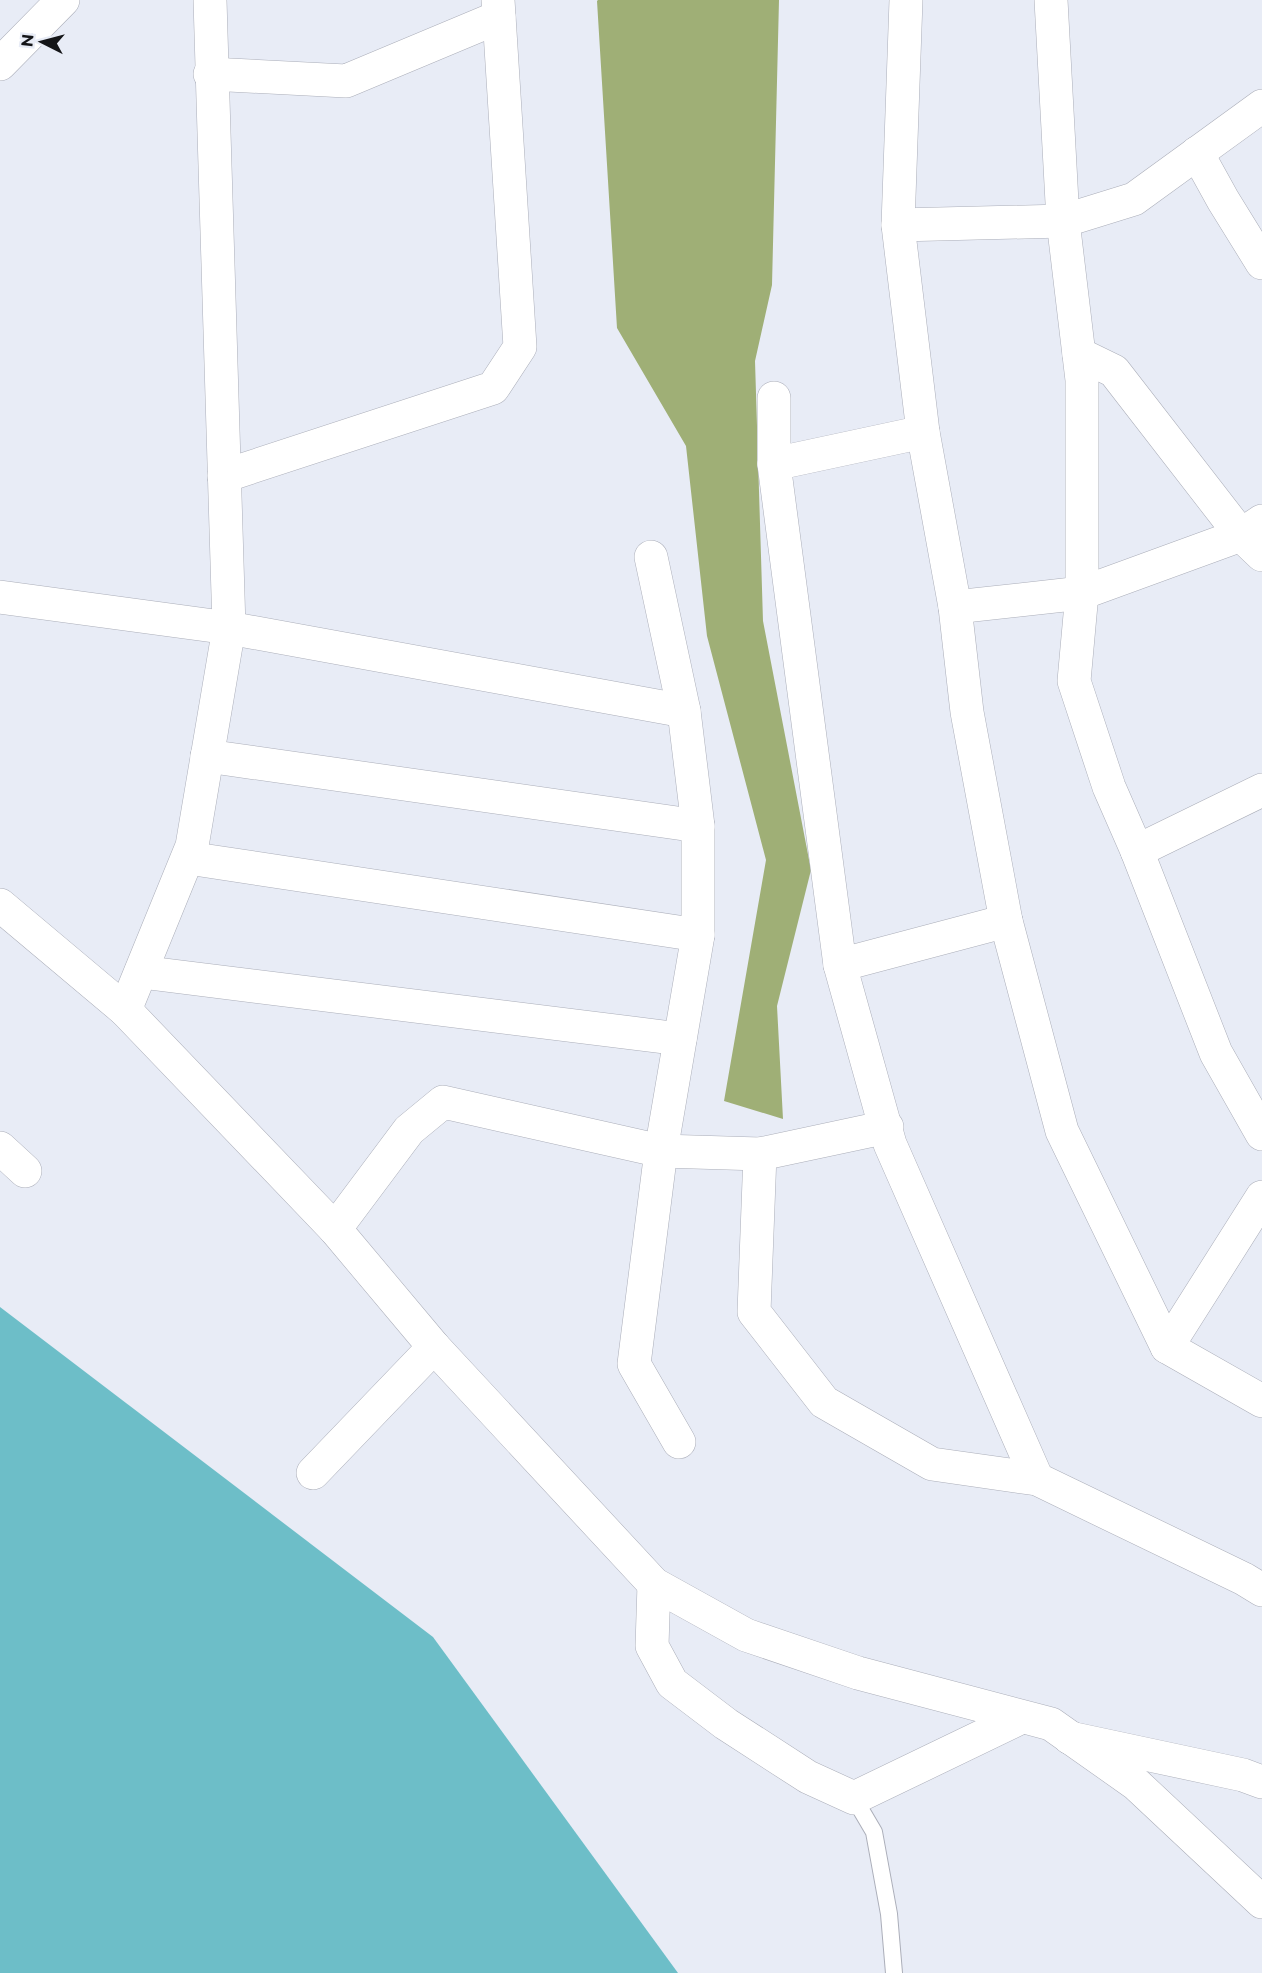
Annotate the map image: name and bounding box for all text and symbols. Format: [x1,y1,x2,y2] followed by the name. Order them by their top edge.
[12,12,72,72] north arrow
[17,33,38,48] text: N

